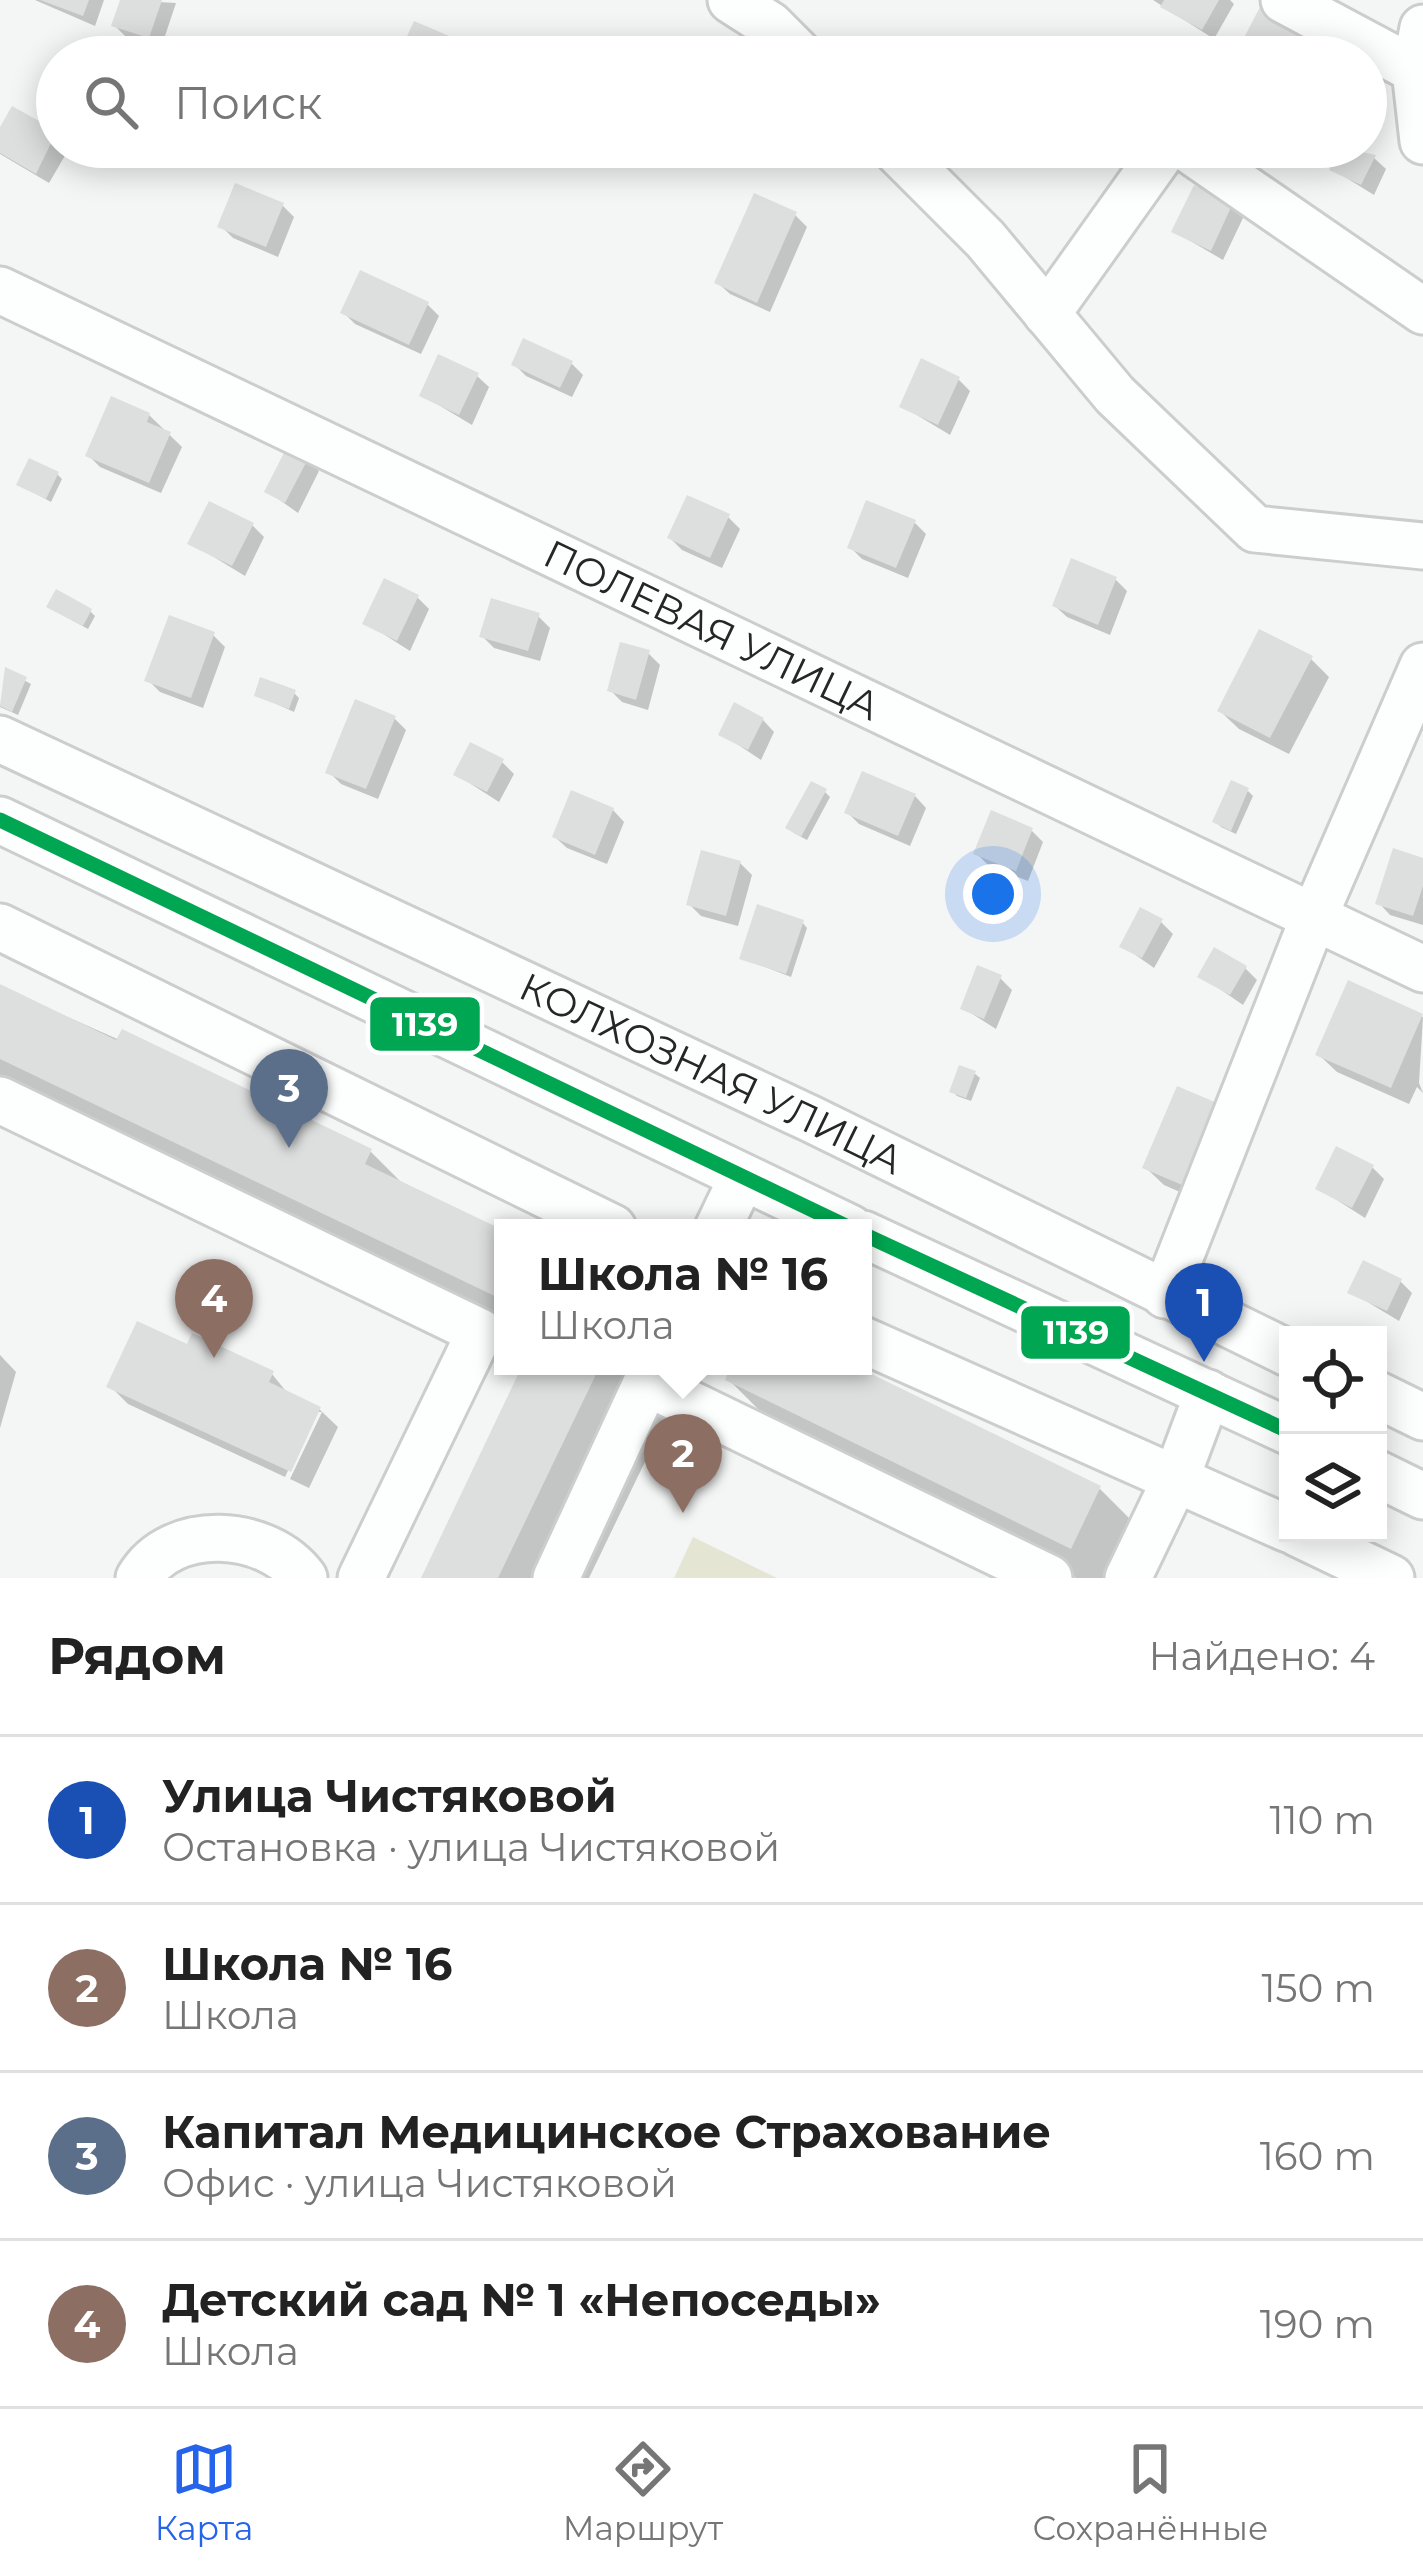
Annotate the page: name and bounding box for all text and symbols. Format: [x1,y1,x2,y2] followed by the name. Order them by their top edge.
[36,36,1387,168] search box
[78,69,144,135] icon: search
[174,75,322,130] text: Поиск
[536,529,888,730] street label: ПОЛЕВАЯ УЛИЦА
[963,864,1023,924] your location
[512,962,911,1184] street label: КОЛХОЗНАЯ УЛИЦА
[368,995,482,1053] line badge: 1139
[392,1004,458,1044] text: 1139
[250,1049,328,1148] pin: 3
[494,1219,872,1375] popup
[538,1246,828,1301] text: Школа № 16
[175,1259,253,1358] pin: 4
[1165,1263,1243,1362] pin: 1
[538,1301,675,1349] text: Школа
[1019,1304,1132,1361] line badge: 1139
[1043,1312,1109,1352] text: 1139
[1279,1326,1387,1542] map controls
[1279,1326,1387,1434] button: locate
[644,1414,722,1513] pin: 2
[1279,1434,1387,1542] button: layers
[48,1625,226,1687] text: Рядом
[1149,1632,1375,1680] text: Найдено: 4
[162,1768,617,1823] text: Улица Чистяковой
[79,1796,95,1844] text: 1
[1269,1796,1375,1844] text: 110 m
[162,1823,780,1871] text: Остановка · улица Чистяковой
[162,1936,452,1991] text: Школа № 16
[75,1964,99,2012] text: 2
[1261,1964,1375,2012] text: 150 m
[162,1991,299,2039] text: Школа
[162,2104,1051,2159] text: Капитал Медицинское Страхование
[75,2132,99,2180] text: 3
[1260,2132,1375,2180] text: 160 m
[162,2159,677,2207] text: Офис · улица Чистяковой
[162,2272,881,2327] text: Детский сад № 1 «Непоседы»
[74,2300,100,2348] text: 4
[1260,2300,1375,2348] text: 190 m
[162,2327,299,2375] text: Школа
[155,2436,253,2548] tab: Карта
[563,2436,723,2548] tab: Маршрут
[1032,2436,1268,2548] tab: Сохранённые

